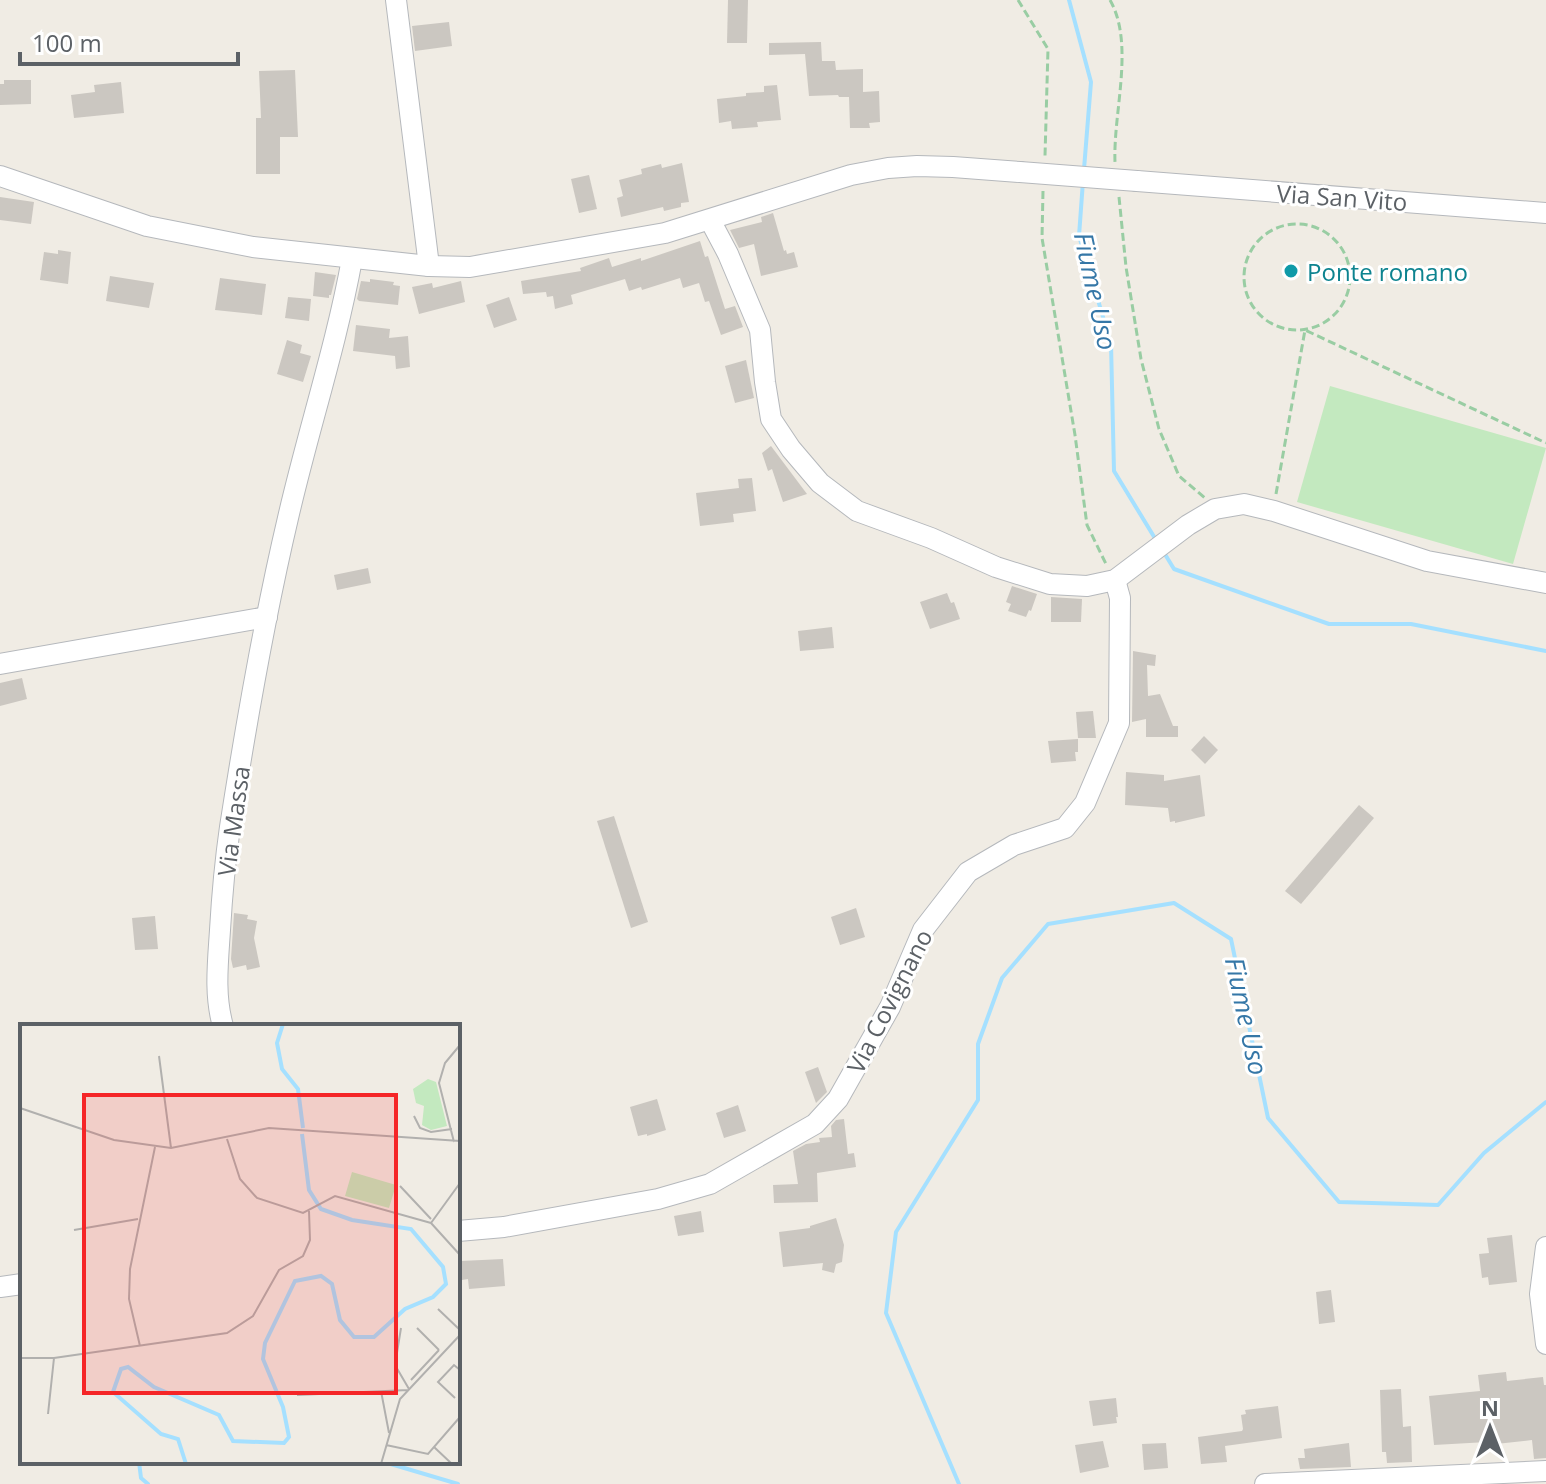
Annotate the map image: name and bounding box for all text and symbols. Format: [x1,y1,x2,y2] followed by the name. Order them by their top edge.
[20,16,238,66] scale bar
[32,26,102,59] text: 100 m
[1276,176,1408,218] street label: Via San Vito
[1066,229,1126,353] water label: Fiume Uso
[1307,255,1468,288] place label: Ponte romano
[1282,262,1300,280] marker: Ponte romano
[209,764,257,878] street label: Via Massa
[838,923,940,1079] street label: Via Covignano
[1217,954,1277,1078] water label: Fiume Uso
[20,1024,460,1464] inset map
[1450,1388,1530,1468] north arrow
[1481,1392,1499,1422] text: N

